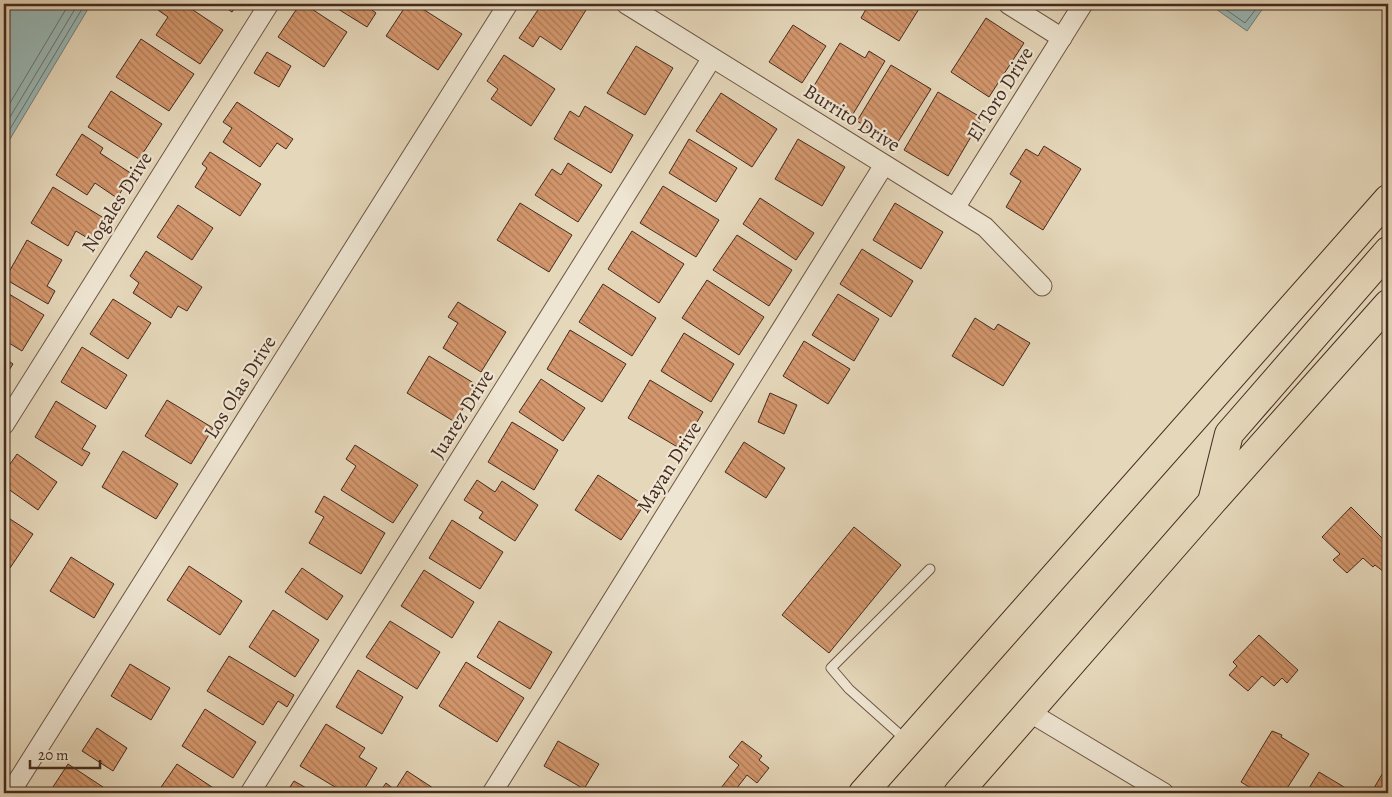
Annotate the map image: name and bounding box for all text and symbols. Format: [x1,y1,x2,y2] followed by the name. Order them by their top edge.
[960,42,1040,146] street label: El Toro Drive
[799,78,905,158] street label: Burrito Drive
[75,147,159,257] street label: Nogales Drive
[198,330,282,444] street label: Los Olas Drive
[424,364,500,464] street label: Juarez Drive
[630,416,708,518] street label: Mayan Drive
[30,737,100,769] scale bar
[38,745,69,765] text: 20 m

